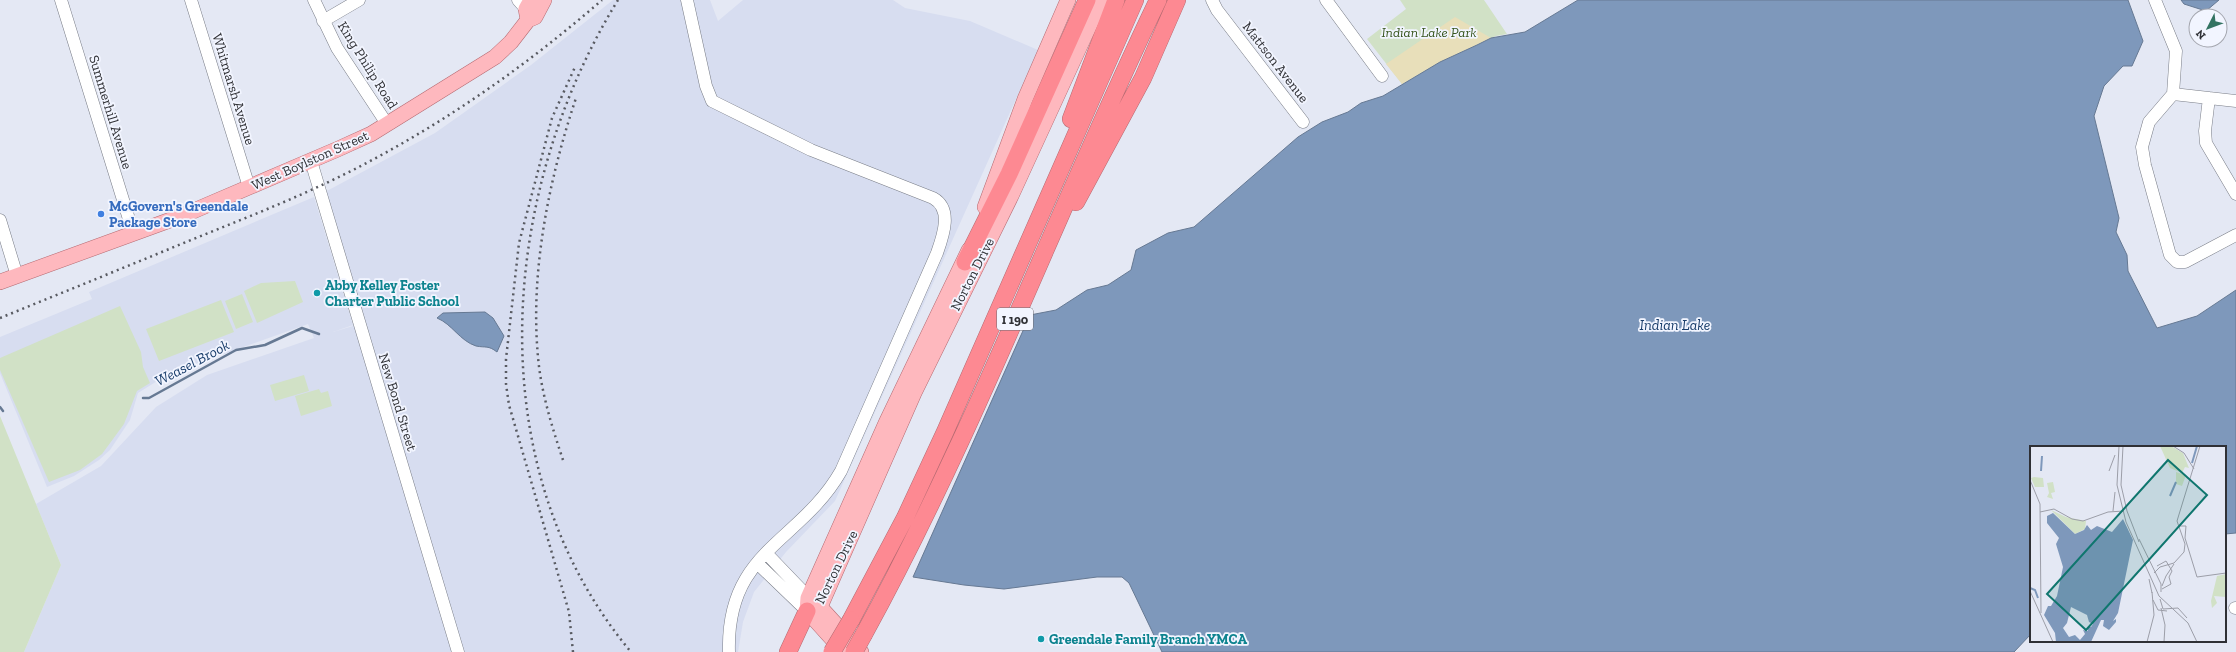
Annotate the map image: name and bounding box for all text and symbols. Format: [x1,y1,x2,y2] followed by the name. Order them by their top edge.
[2188,8,2228,48] north arrow
[334,18,401,113] street label: King Philip Road
[1239,19,1313,106] street label: Mattson Avenue
[1382,24,1476,41] park label: Indian Lake Park
[2193,26,2209,42] text: N
[208,31,259,147] street label: Whitmarsh Avenue
[85,53,136,172] street label: Summerhill Avenue
[249,127,372,194] street label: West Boylston Street
[109,198,248,231] place label: McGovern's Greendale Package Store
[96,209,106,219] marker: McGovern's Greendale Package Store
[947,235,998,314] street label: Norton Drive
[325,277,459,310] place label: Abby Kelley Foster Charter Public School
[312,288,322,298] marker: Abby Kelley Foster Charter Public School
[997,308,1033,330] road number: I 190
[1640,316,1710,334] water label: Indian Lake
[152,336,233,390] water label: Weasel Brook
[375,351,421,454] street label: New Bond Street
[2030,446,2226,642] inset map
[811,527,862,607] street label: Norton Drive
[1049,631,1247,648] place label: Greendale Family Branch YMCA
[1036,634,1046,644] marker: Greendale Family Branch YMCA

